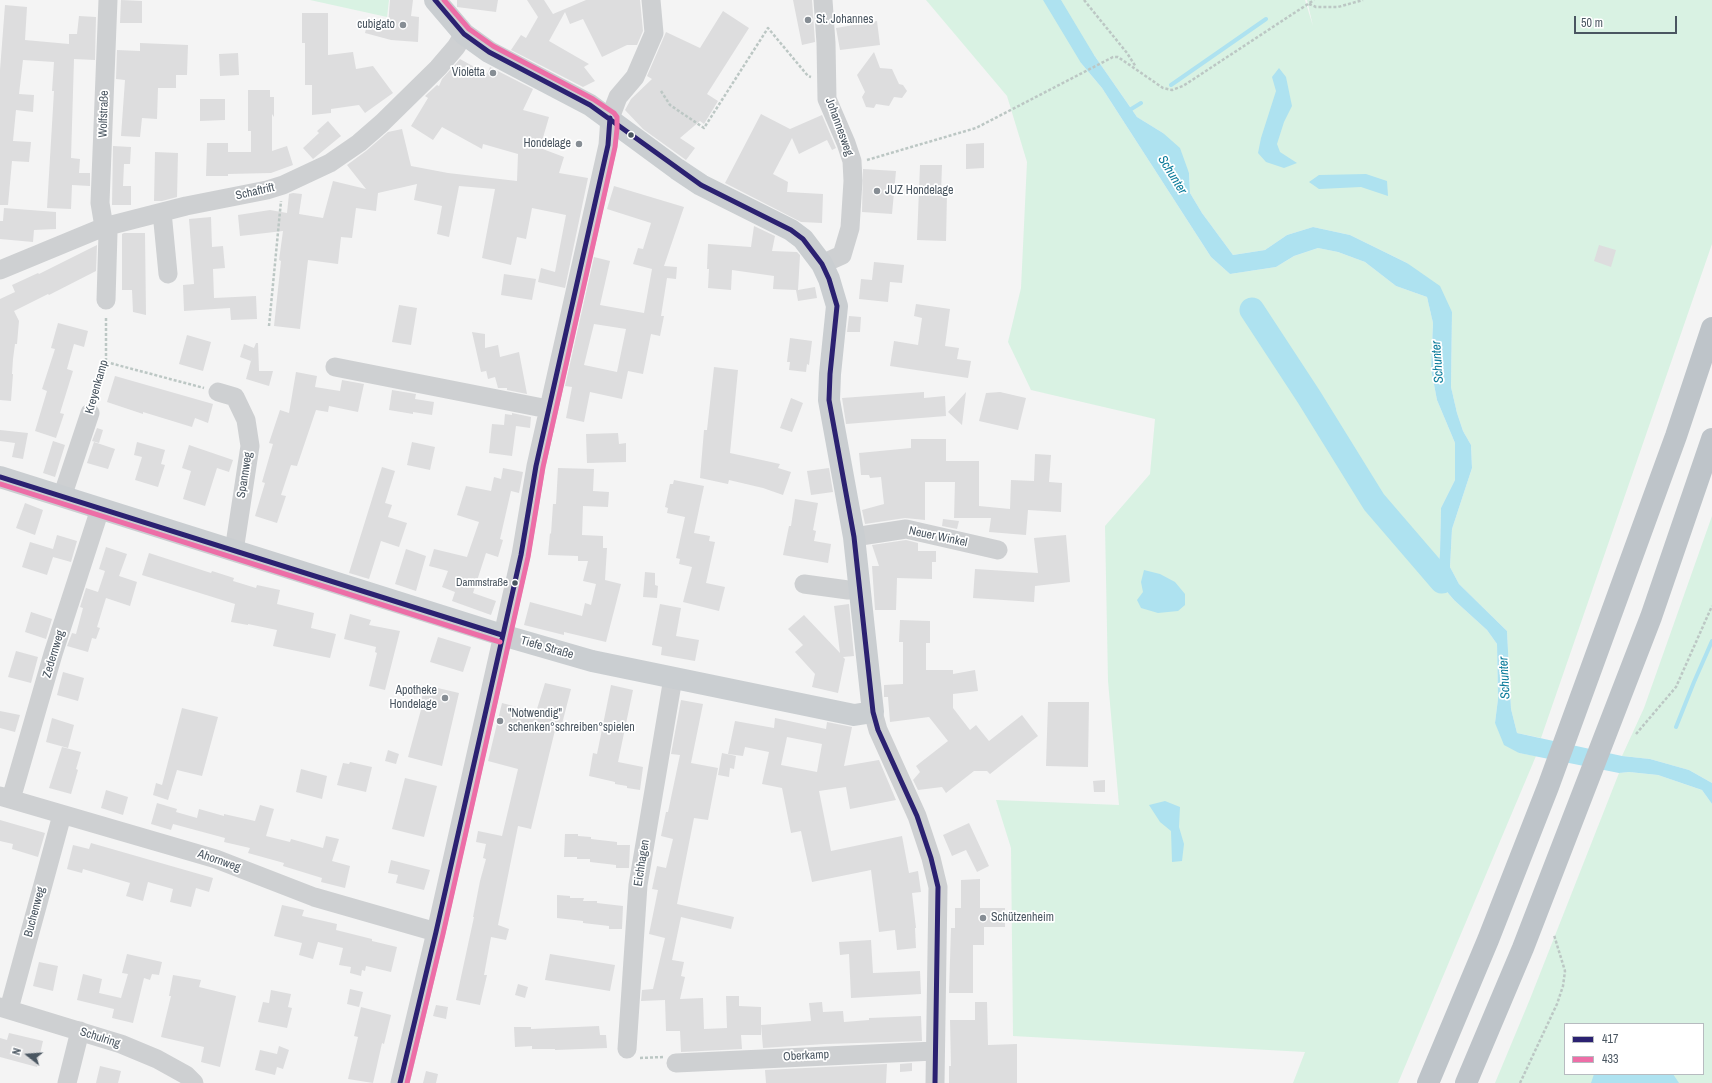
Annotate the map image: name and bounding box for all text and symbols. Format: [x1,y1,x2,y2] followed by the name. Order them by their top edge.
[1576,8,1679,34] scale bar
[816,13,873,27] place label: St. Johannes
[803,15,813,25] marker: St. Johannes
[1581,15,1603,31] text: 50 m
[357,18,395,32] place label: cubigato
[398,20,408,30] marker: cubigato
[452,66,485,80] place label: Violetta
[488,68,498,78] marker: Violetta
[96,90,112,138] street label: Wolfstraße
[822,96,856,158] street label: Johannesweg
[626,130,636,140] unlabelled marker
[523,137,571,151] place label: Hondelage
[574,139,584,149] marker: Hondelage
[1154,153,1190,197] water label: Schunter
[234,181,276,203] street label: Schaftrift
[885,184,953,198] place label: JUZ Hondelage
[872,186,882,196] marker: JUZ Hondelage
[1429,340,1447,384] water label: Schunter
[82,358,112,416] street label: Kreyenkamp
[234,451,256,499] street label: Spannweg
[907,524,969,550] street label: Neuer Winkel
[456,576,508,590] place label: Dammstraße
[510,578,520,588] marker: Dammstraße
[40,628,68,680] street label: Zedernweg
[519,634,575,662] street label: Tiefe Straße
[1496,656,1514,700] water label: Schunter
[389,684,437,712] place label: Apotheke Hondelage
[440,693,450,703] marker: Apotheke Hondelage
[508,707,635,735] place label: "Notwendig" schenken°schreiben°spielen
[495,716,505,726] marker: "Notwendig" schenken°schreiben°spielen
[631,839,653,887] street label: Eichhagen
[196,847,242,875] street label: Ahornweg
[21,885,49,939] street label: Buchenweg
[991,911,1054,925] place label: Schützenheim
[978,913,988,923] marker: Schützenheim
[1564,1023,1704,1075] legend
[78,1025,122,1051] street label: Schulring
[1602,1031,1618,1047] text: 417
[8,1035,48,1075] north arrow
[9,1046,24,1057] text: N
[783,1048,829,1064] street label: Oberkamp
[1602,1051,1618,1067] text: 433

